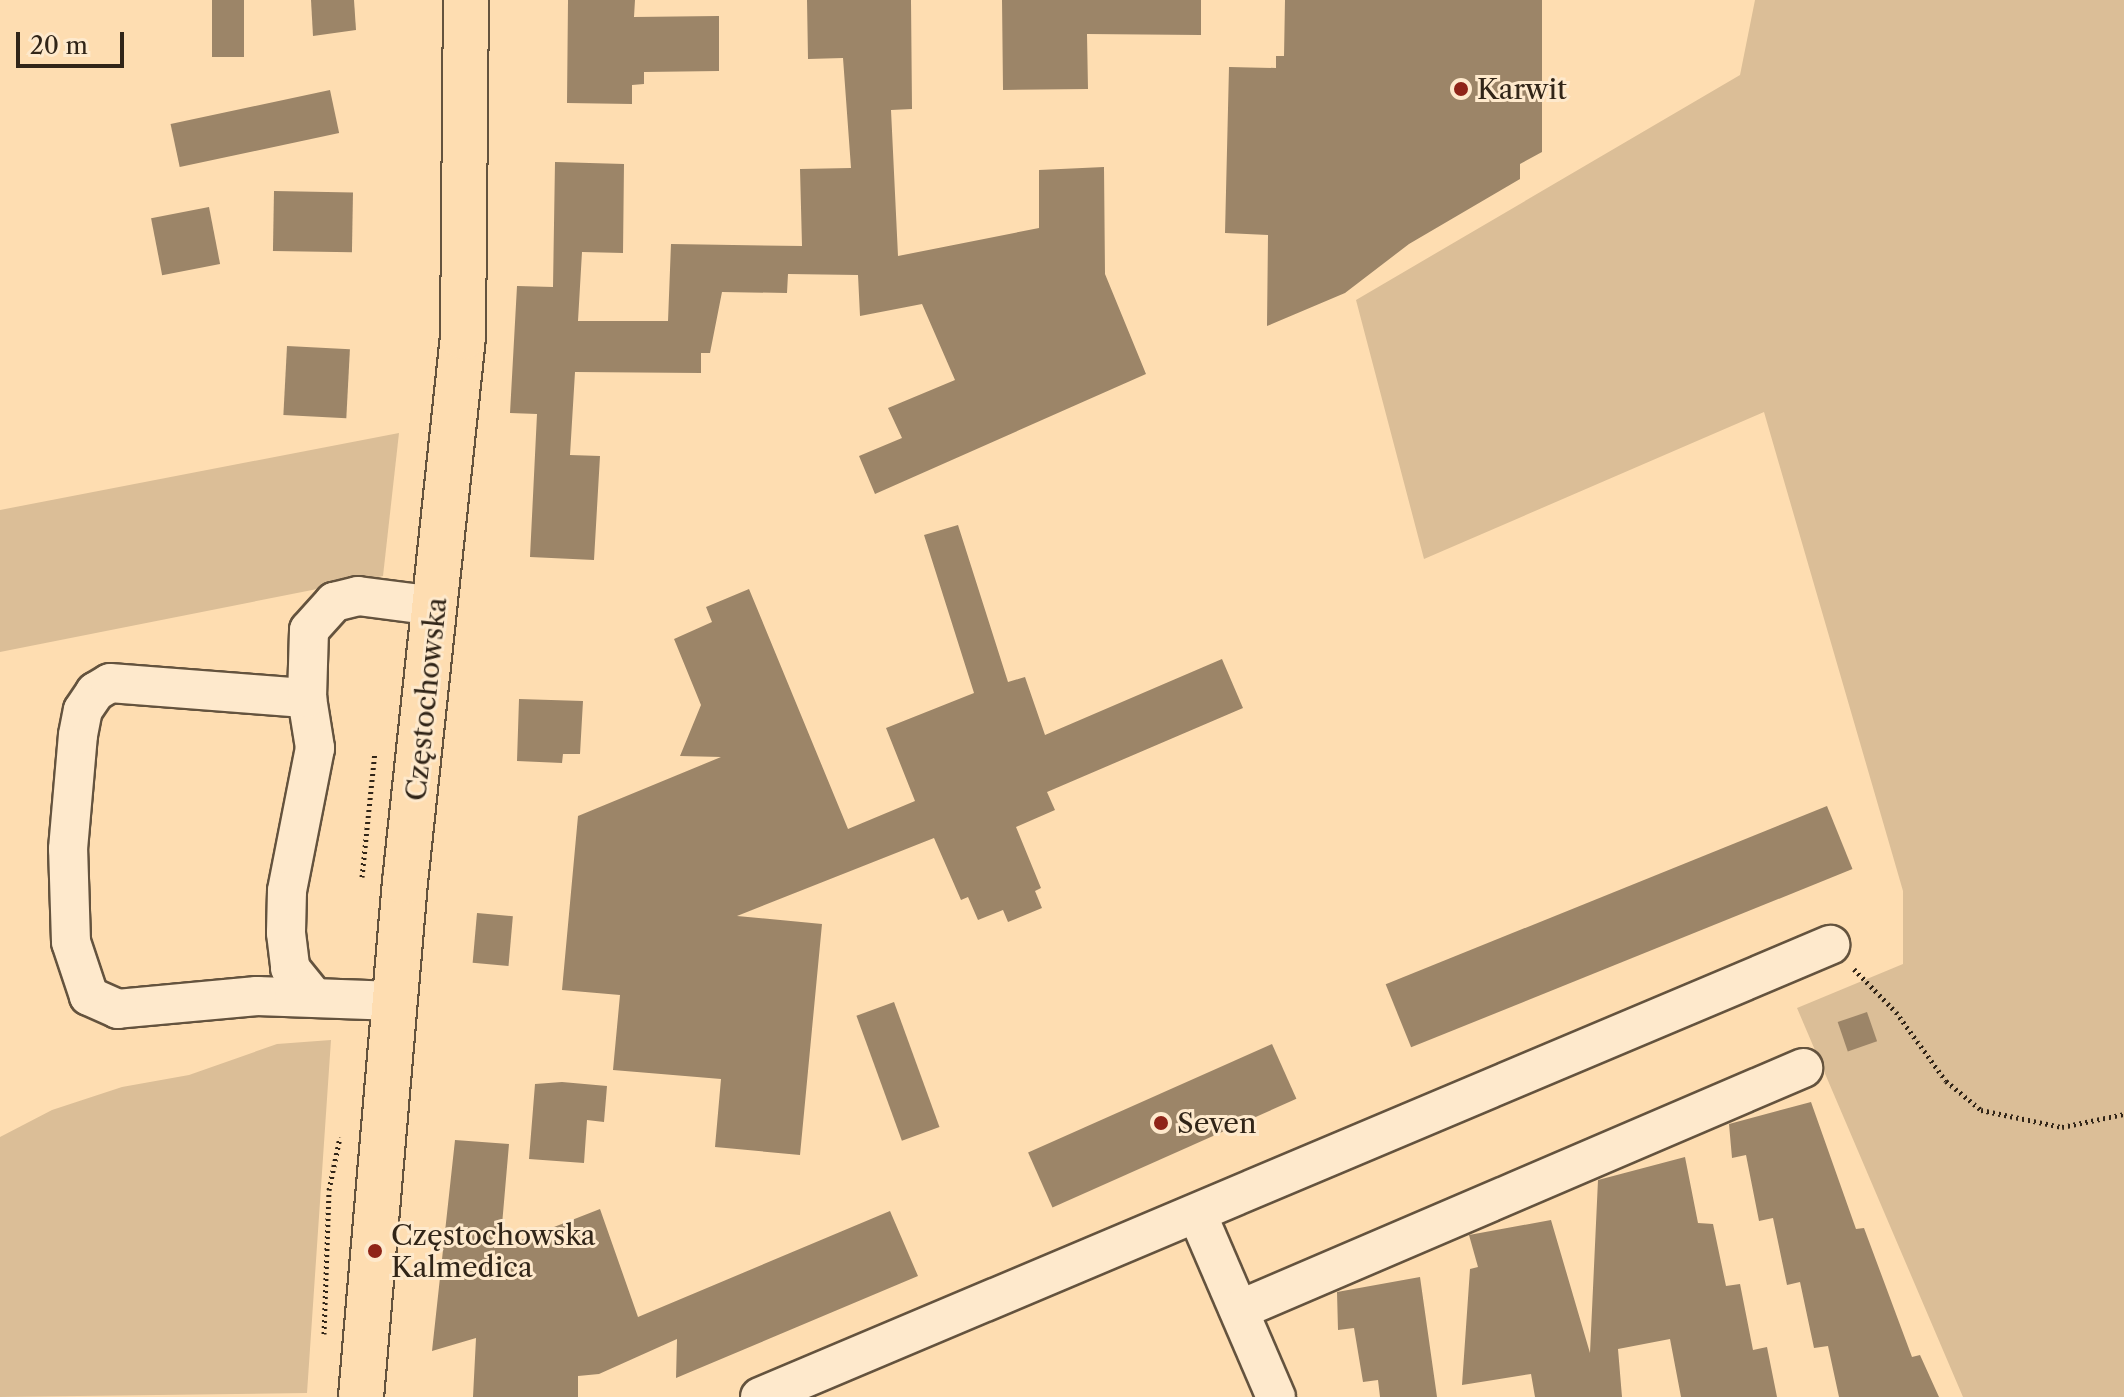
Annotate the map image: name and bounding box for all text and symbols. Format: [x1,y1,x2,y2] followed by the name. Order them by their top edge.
[20,16,128,66] scale bar
[30,31,88,60] text: 20 m
[1477,72,1567,106] place label: Karwit
[1452,80,1470,98] marker: Karwit
[399,596,453,802] street label: Częstochowska
[1177,1106,1257,1140] place label: Seven
[1152,1114,1170,1132] marker: Seven
[391,1218,596,1284] place label: Częstochowska Kalmedica
[366,1242,384,1260] marker: Częstochowska Kalmedica

